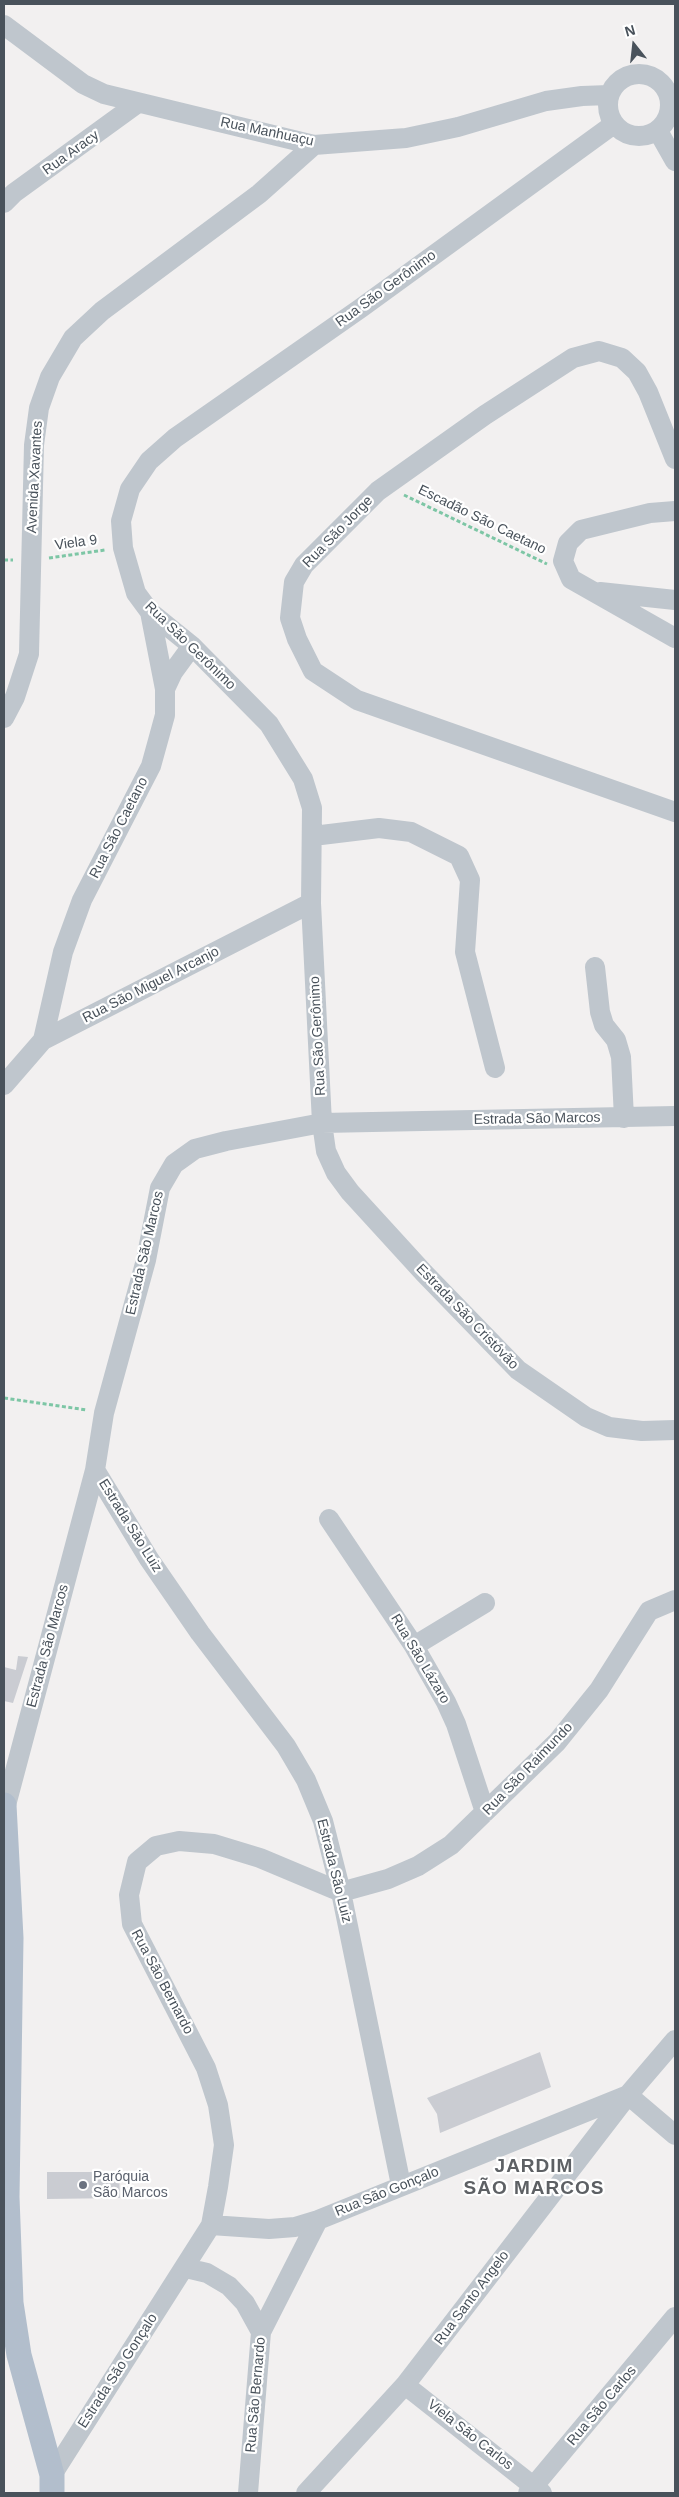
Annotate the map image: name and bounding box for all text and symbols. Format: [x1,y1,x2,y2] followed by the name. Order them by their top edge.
[609,20,659,70] north arrow
[623,21,637,40] text: N
[219,114,315,150] street label: Rua Manhuaçu
[40,127,102,179] street label: Rua Aracy
[333,247,439,331] street label: Rua São Gerônimo
[24,420,46,534] street label: Avenida Xavantes
[415,482,549,558] street label: Escadão São Caetano
[300,493,376,571] street label: Rua São Jorge
[54,532,98,554] street label: Viela 9
[141,598,239,694] street label: Rua São Gerônimo
[86,775,152,881] street label: Rua São Caetano
[80,943,222,1027] street label: Rua São Miguel Arcanjo
[306,976,330,1096] street label: Rua São Gerônimo
[473,1109,601,1129] street label: Estrada São Marcos
[123,1189,167,1317] street label: Estrada São Marcos
[412,1261,522,1373] street label: Estrada São Cristóvão
[95,1476,165,1576] street label: Estrada São Luiz
[23,1583,73,1709] street label: Estrada São Marcos
[387,1611,453,1707] street label: Rua São Lázaro
[480,1719,576,1819] street label: Rua São Raimundo
[313,1817,355,1925] street label: Estrada São Luiz
[127,1927,197,2037] street label: Rua São Bernardo
[462,2156,606,2200] district label: JARDIM SÃO MARCOS
[333,2164,441,2220] street label: Rua São Gonçalo
[93,2169,168,2202] place label: Paróquia São Marcos
[77,2179,89,2191] marker: Paróquia São Marcos
[431,2248,513,2348] street label: Rua Santo Angelo
[75,2311,161,2431] street label: Estrada São Gonçalo
[243,2337,269,2453] street label: Rua São Bernardo
[564,2363,640,2449] street label: Rua São Carlos
[424,2396,516,2474] street label: Viela São Carlos

